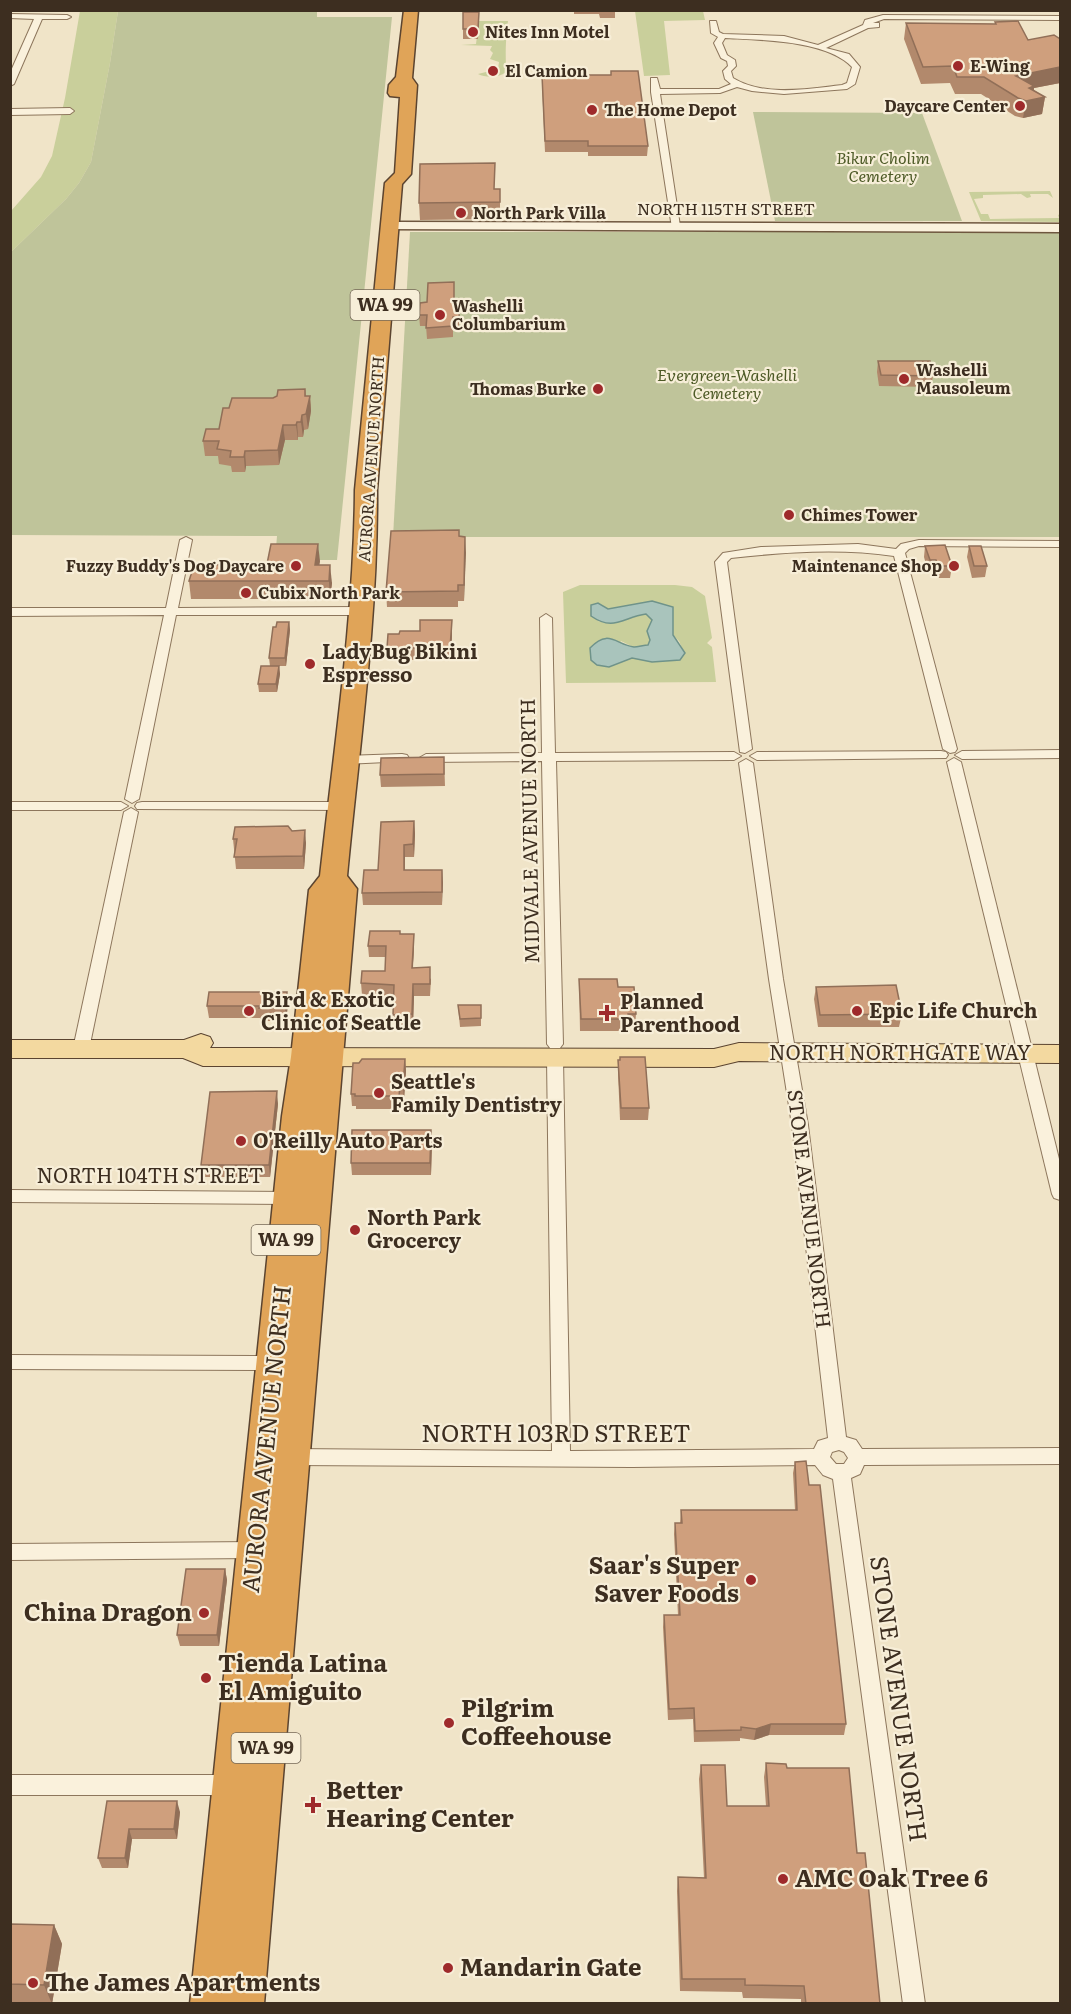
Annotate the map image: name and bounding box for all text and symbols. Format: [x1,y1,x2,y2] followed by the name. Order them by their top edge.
[485,19,610,43] place label: Nites Inn Motel
[466,25,480,39] marker: Nites Inn Motel
[970,53,1030,77] place label: E-Wing
[505,58,588,82] place label: El Camion
[951,59,965,73] marker: E-Wing
[486,64,500,78] marker: El Camion
[884,93,1008,117] place label: Daycare Center
[604,97,737,121] place label: The Home Depot
[1013,99,1027,113] marker: Daycare Center
[585,103,599,117] marker: The Home Depot
[836,145,930,187] park label: Bikur Cholim Cemetery
[637,196,815,220] street label: NORTH 115TH STREET
[473,200,607,224] place label: North Park Villa
[454,206,468,220] marker: North Park Villa
[350,290,420,320] road number: WA 99
[452,293,566,335] place label: Washelli Columbarium
[433,308,447,322] marker: Washelli Columbarium
[351,355,389,563] street label: AURORA AVENUE NORTH
[916,357,1011,399] place label: Washelli Mausoleum
[657,362,797,404] park label: Evergreen-Washelli Cemetery
[897,372,911,386] marker: Washelli Mausoleum
[470,376,586,400] place label: Thomas Burke
[591,382,605,396] marker: Thomas Burke
[801,502,918,526] place label: Chimes Tower
[782,508,796,522] marker: Chimes Tower
[66,553,284,577] place label: Fuzzy Buddy's Dog Daycare
[792,553,942,577] place label: Maintenance Shop
[289,559,303,573] marker: Fuzzy Buddy's Dog Daycare
[947,559,961,573] marker: Maintenance Shop
[258,580,400,604] place label: Cubix North Park
[239,586,253,600] marker: Cubix North Park
[322,635,477,688] place label: LadyBug Bikini Espresso
[303,657,317,671] marker: LadyBug Bikini Espresso
[511,698,545,964] street label: MIDVALE AVENUE NORTH
[261,983,421,1036] place label: Bird & Exotic Clinic of Seattle
[620,985,740,1038] place label: Planned Parenthood
[869,994,1038,1024] place label: Epic Life Church
[242,1004,256,1018] marker: Bird & Exotic Clinic of Seattle
[598,1004,616,1022] marker: Planned Parenthood
[850,1004,864,1018] marker: Epic Life Church
[769,1036,1031,1066] street label: NORTH NORTHGATE WAY
[391,1065,563,1118] place label: Seattle's Family Dentistry
[372,1086,386,1100] marker: Seattle's Family Dentistry
[781,1088,841,1330] street label: STONE AVENUE NORTH
[253,1124,443,1154] place label: O'Reilly Auto Parts
[234,1134,248,1148] marker: O'Reilly Auto Parts
[37,1159,263,1189] street label: NORTH 104TH STREET
[367,1201,482,1254] place label: North Park Grocercy
[348,1223,362,1237] marker: North Park Grocercy
[252,1225,320,1255] road number: WA 99
[231,1283,298,1594] street label: AURORA AVENUE NORTH
[421,1414,691,1449] street label: NORTH 103RD STREET
[589,1546,739,1609] place label: Saar's Super Saver Foods
[863,1553,938,1844] street label: STONE AVENUE NORTH
[744,1573,758,1587] marker: Saar's Super Saver Foods
[24,1593,192,1628] place label: China Dragon
[197,1606,211,1620] marker: China Dragon
[218,1644,388,1707] place label: Tienda Latina El Amiguito
[199,1671,213,1685] marker: Tienda Latina El Amiguito
[461,1689,612,1752] place label: Pilgrim Coffeehouse
[442,1716,456,1730] marker: Pilgrim Coffeehouse
[232,1733,300,1763] road number: WA 99
[326,1771,514,1834] place label: Better Hearing Center
[304,1796,322,1814] marker: Better Hearing Center
[795,1859,988,1894] place label: AMC Oak Tree 6
[776,1872,790,1886] marker: AMC Oak Tree 6
[460,1948,642,1983] place label: Mandarin Gate
[441,1961,455,1975] marker: Mandarin Gate
[45,1963,320,1998] place label: The James Apartments
[26,1976,40,1990] marker: The James Apartments

